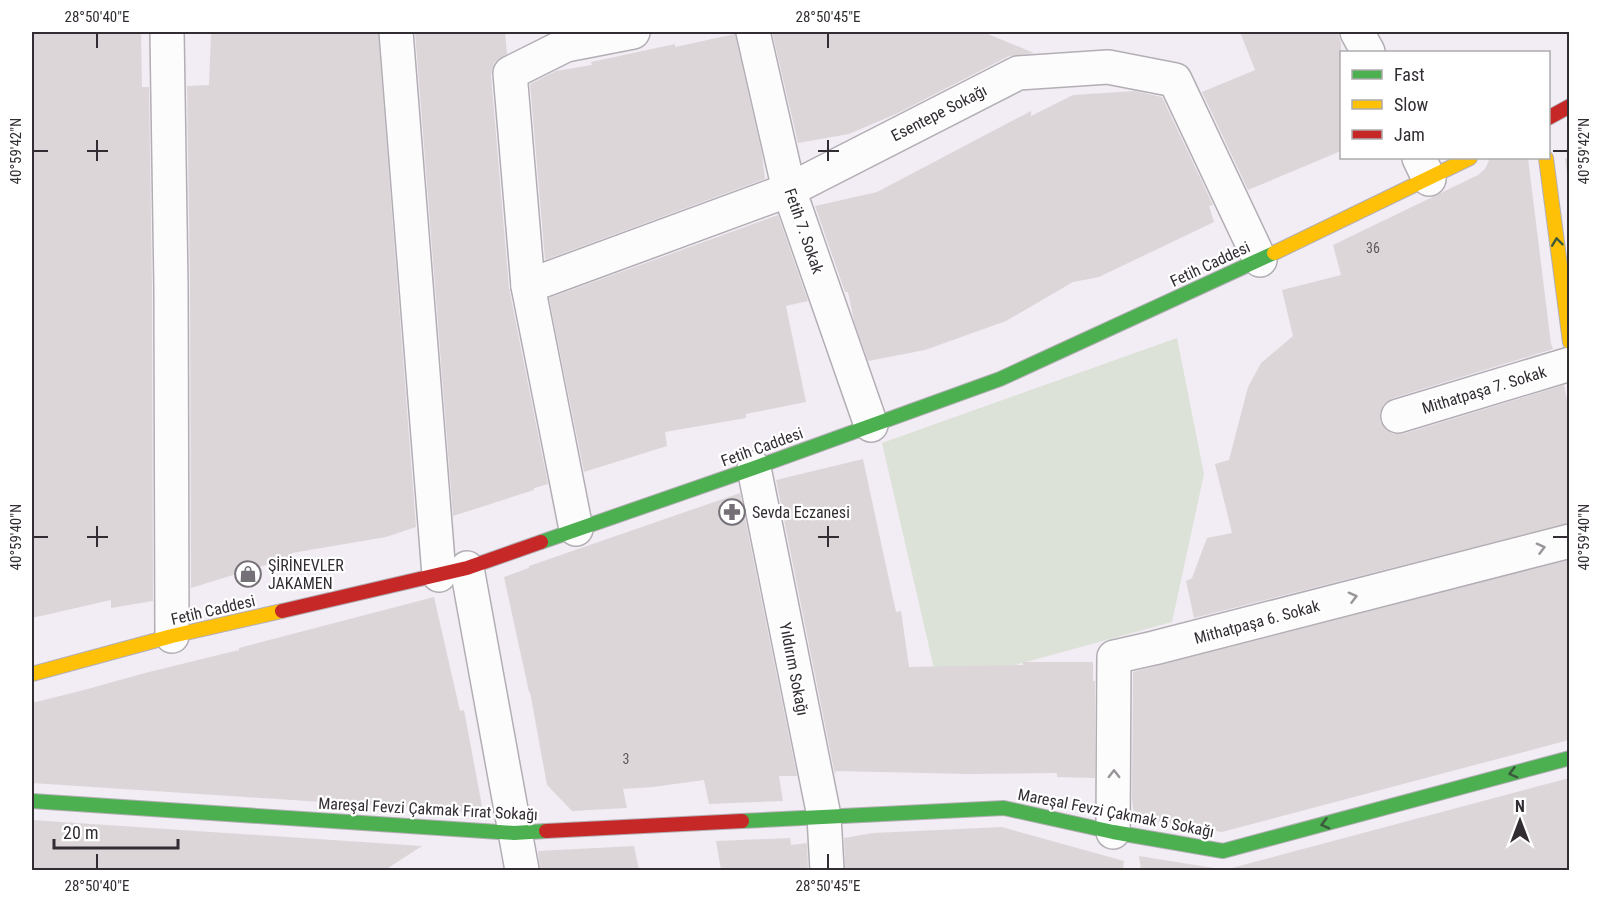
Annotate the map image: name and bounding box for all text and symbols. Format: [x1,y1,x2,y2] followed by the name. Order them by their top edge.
[65,8,129,26] text: 28°50'40"E
[796,8,860,26] text: 28°50'45"E
[1340,51,1550,159] legend
[1394,64,1425,85] text: Fast
[888,81,990,145] street label: Esentepe Sokağı
[1394,94,1429,115] text: Slow
[7,118,25,184] text: 40°59'42"N
[1575,118,1593,184] text: 40°59'42"N
[1394,124,1425,145] text: Jam
[781,186,828,277] street label: Fetih 7. Sokak
[1167,237,1253,291] street label: Fetih Caddesi
[1551,238,1563,247] one-way arrow
[1366,240,1380,256] house number: 36
[1420,362,1549,418] street label: Mithatpaşa 7. Sokak
[718,423,806,471] street label: Fetih Caddesi
[717,497,747,527] pharmacy icon: Sevda Eczanesi
[752,503,850,522] place label: Sevda Eczanesi
[7,504,25,570] text: 40°59'40"N
[1575,504,1593,570] text: 40°59'40"N
[1535,543,1546,555] one-way arrow
[268,556,344,593] place label: ŞİRİNEVLER JAKAMEN
[233,559,263,589] shop icon: ŞİRİNEVLER JAKAMEN
[169,591,257,629] street label: Fetih Caddesi
[1347,592,1357,604] one-way arrow
[1192,596,1323,648] street label: Mithatpaşa 6. Sokak
[776,621,812,717] street label: Yıldırım Sokağı
[623,751,629,767] house number: 3
[1508,766,1518,779] one-way arrow
[1108,769,1120,778] one-way arrow
[1016,785,1216,841] street label: Mareşal Fevzi Çakmak 5 Sokağı
[1490,791,1550,851] north arrow
[318,794,538,824] street label: Mareşal Fevzi Çakmak Fırat Sokağı
[1515,797,1525,816] text: N
[54,812,178,850] scale bar
[1320,817,1331,829] one-way arrow
[63,822,98,843] text: 20 m
[65,877,129,895] text: 28°50'40"E
[796,877,860,895] text: 28°50'45"E

